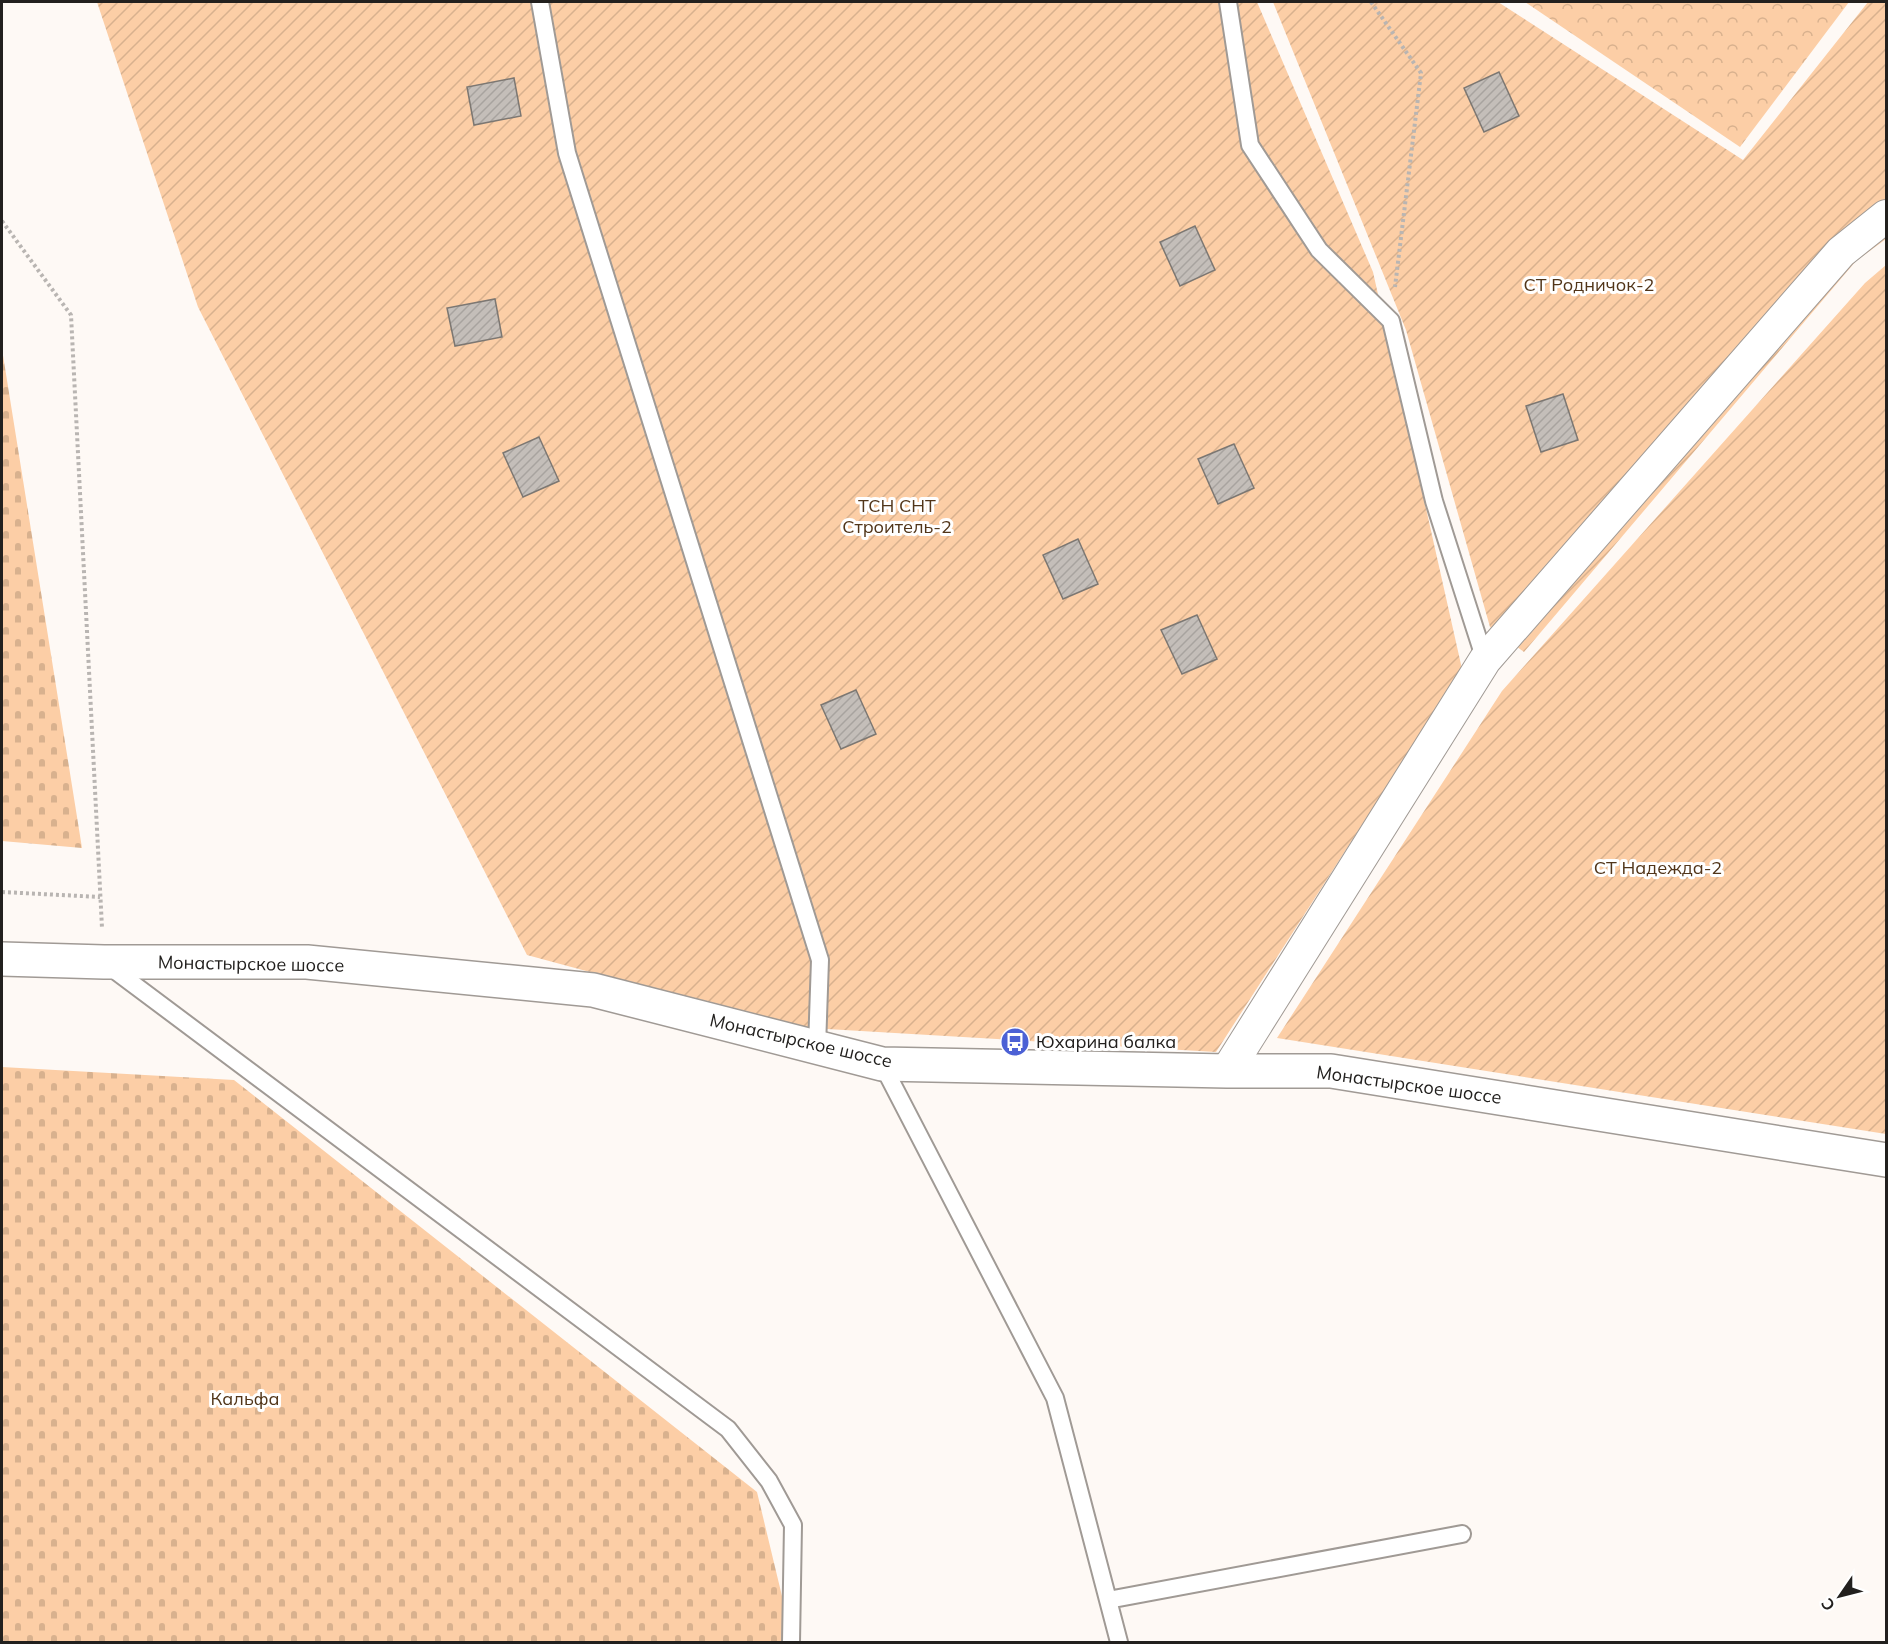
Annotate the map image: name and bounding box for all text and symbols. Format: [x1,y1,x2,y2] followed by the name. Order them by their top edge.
[1524,273,1654,296] park label: СТ Родничок-2
[842,494,952,538] park label: ТСН СНТ Строитель-2
[1594,856,1722,879] park label: СТ Надежда-2
[158,950,344,977] street label: Монастырское шоссе
[708,1008,895,1073] street label: Монастырское шоссе
[999,1026,1031,1058] bus stop icon: Юхарина балка
[1036,1030,1176,1053] place label: Юхарина балка
[1315,1060,1503,1109] street label: Монастырское шоссе
[211,1387,279,1410] park label: Кальфа
[1810,1566,1870,1626] north arrow
[1816,1594,1839,1615] text: С

